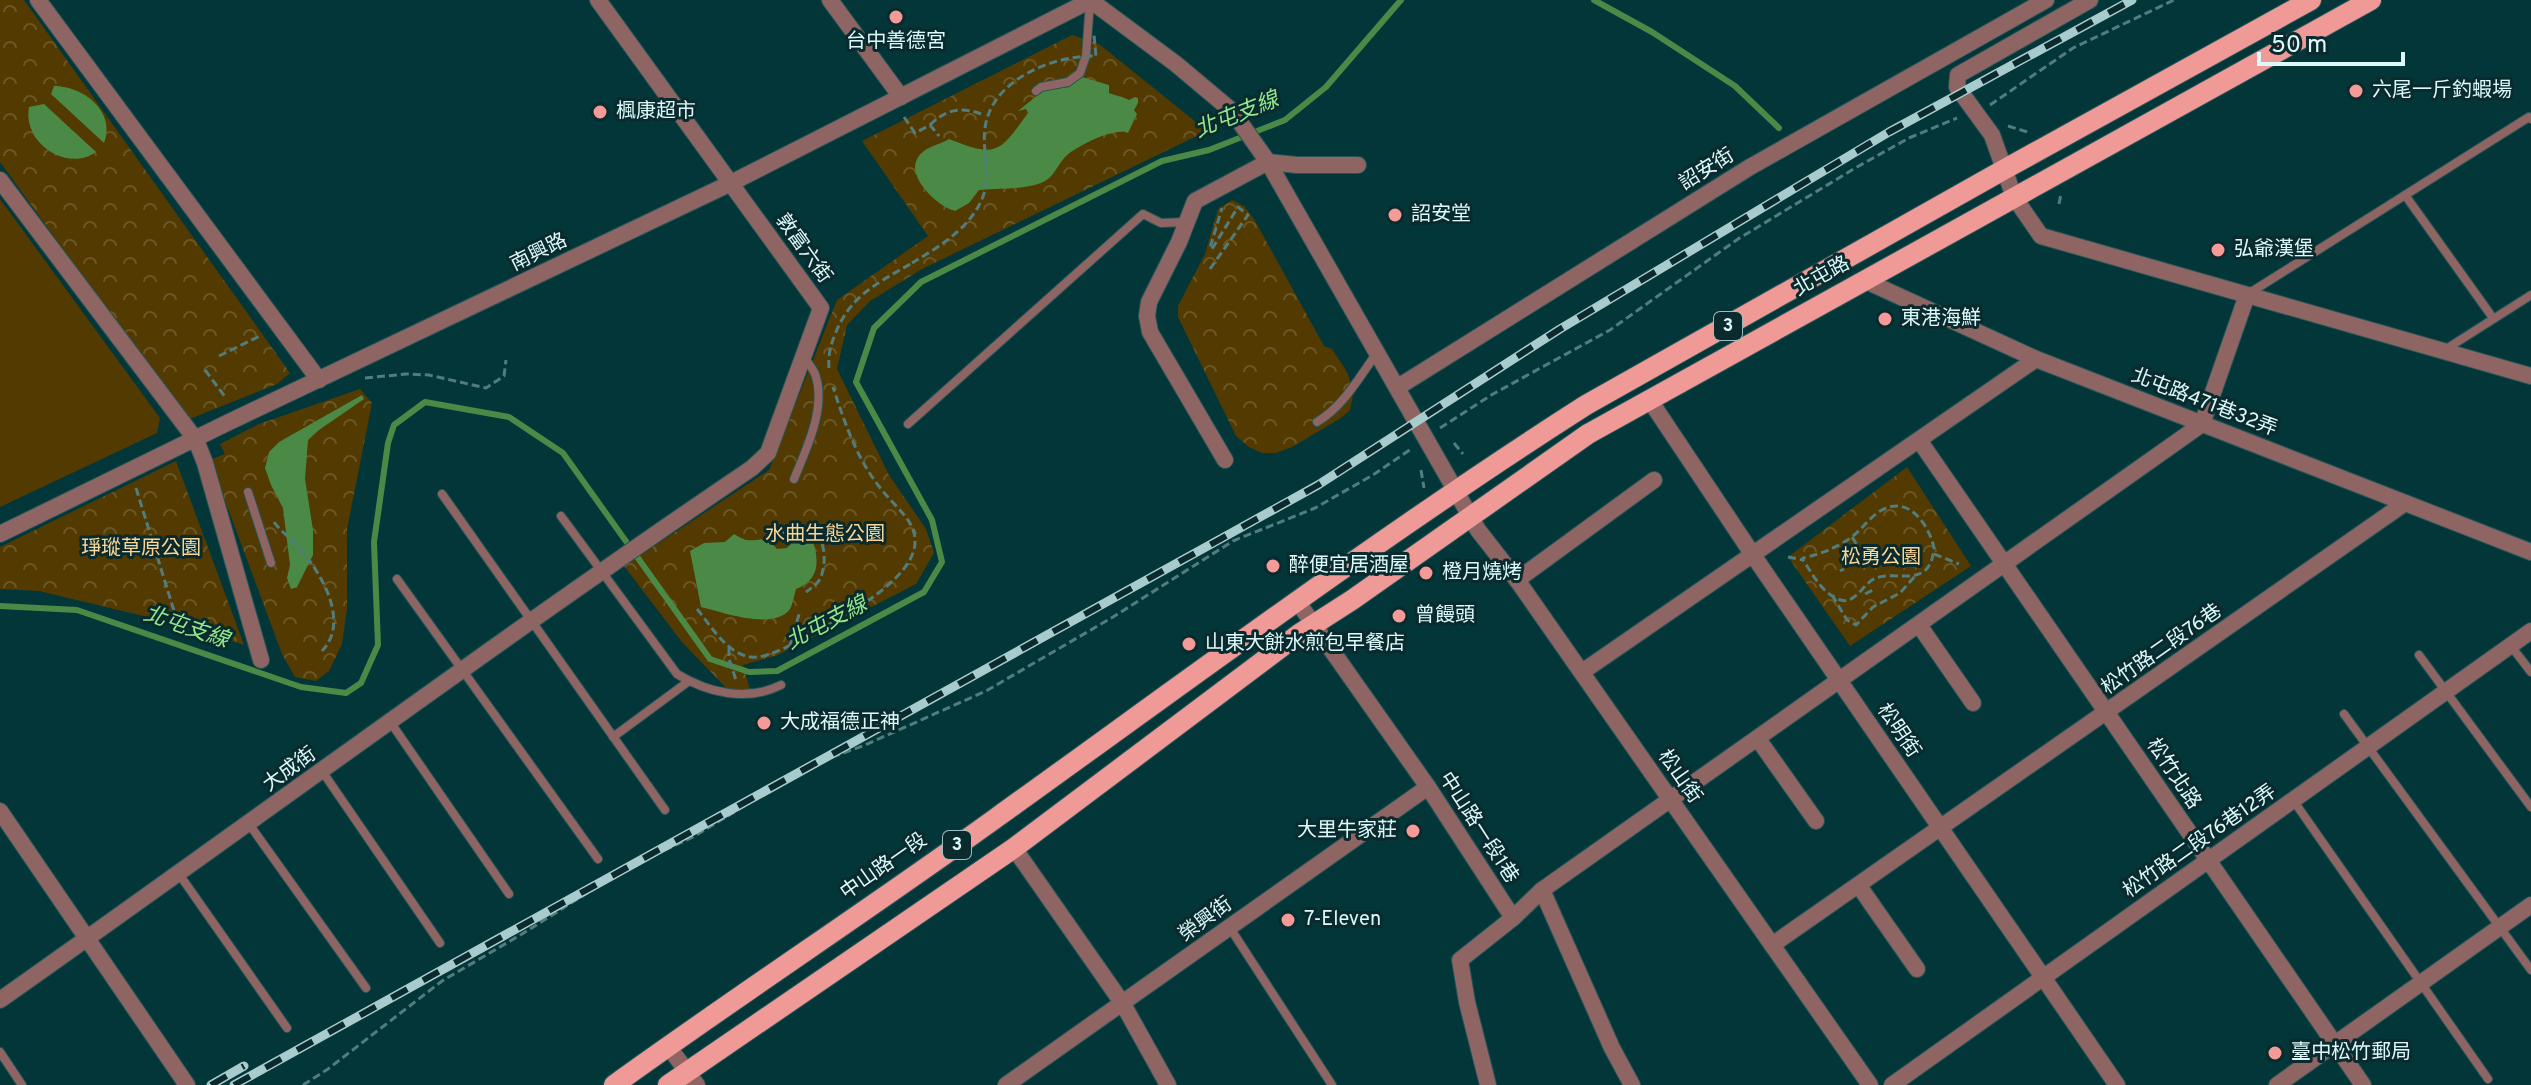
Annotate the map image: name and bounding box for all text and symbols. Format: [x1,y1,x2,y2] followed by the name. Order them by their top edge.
[887,8,905,26] marker: 台中善德宮
[2259,16,2403,66] scale bar
[846,29,946,55] place label: 台中善德宮
[2271,31,2327,61] text: 50 m
[2372,78,2512,104] place label: 六尾一斤釣蝦場
[2347,82,2365,100] marker: 六尾一斤釣蝦場
[1191,86,1286,145] water label: 北屯支線
[616,99,696,125] place label: 楓康超市
[591,103,609,121] marker: 楓康超市
[1675,143,1739,197] street label: 詔安街
[1411,202,1471,228] place label: 詔安堂
[1386,206,1404,224] marker: 詔安堂
[769,209,837,289] street label: 敦富六街
[506,228,572,278] street label: 南興路
[2234,237,2314,263] place label: 弘爺漢堡
[2209,241,2227,259] marker: 弘爺漢堡
[1789,251,1855,303] street label: 北屯路
[1901,306,1981,332] place label: 東港海鮮
[1876,310,1894,328] marker: 東港海鮮
[1714,312,1742,340] road number: 3
[2127,363,2281,443] street label: 北屯路471巷32弄
[765,522,885,548] park label: 水曲生態公園
[81,536,201,562] park label: 琤瑽草原公園
[1841,545,1921,571] park label: 松勇公園
[1289,553,1409,579] place label: 醉便宜居酒屋
[1264,557,1282,575] marker: 醉便宜居酒屋
[1442,560,1522,586] place label: 橙月燒烤
[1417,564,1435,582] marker: 橙月燒烤
[782,590,875,657] water label: 北屯支線
[2097,599,2227,701] street label: 松竹路二段76巷
[140,601,235,656] water label: 北屯支線
[1415,603,1475,629] place label: 曾饅頭
[1390,607,1408,625] marker: 曾饅頭
[1205,631,1405,657] place label: 山東大餅水煎包早餐店
[1180,635,1198,653] marker: 山東大餅水煎包早餐店
[1870,699,1926,763] street label: 松明街
[780,710,900,736] place label: 大成福德正神
[755,714,773,732] marker: 大成福德正神
[2140,734,2206,814] street label: 松竹北路
[258,742,322,798] street label: 大成街
[1651,745,1707,809] street label: 松山街
[1432,767,1524,889] street label: 中山路一段1巷
[2118,779,2282,905] street label: 松竹路二段76巷12弄
[1297,818,1397,844] place label: 大里牛家莊
[1404,822,1422,840] marker: 大里牛家莊
[836,828,932,906] street label: 中山路一段
[943,831,971,859] road number: 3
[1174,892,1238,948] street label: 榮興街
[1304,907,1381,933] place label: 7-Eleven
[1279,911,1297,929] marker: 7-Eleven
[2291,1040,2411,1066] place label: 臺中松竹郵局
[2266,1044,2284,1062] marker: 臺中松竹郵局

